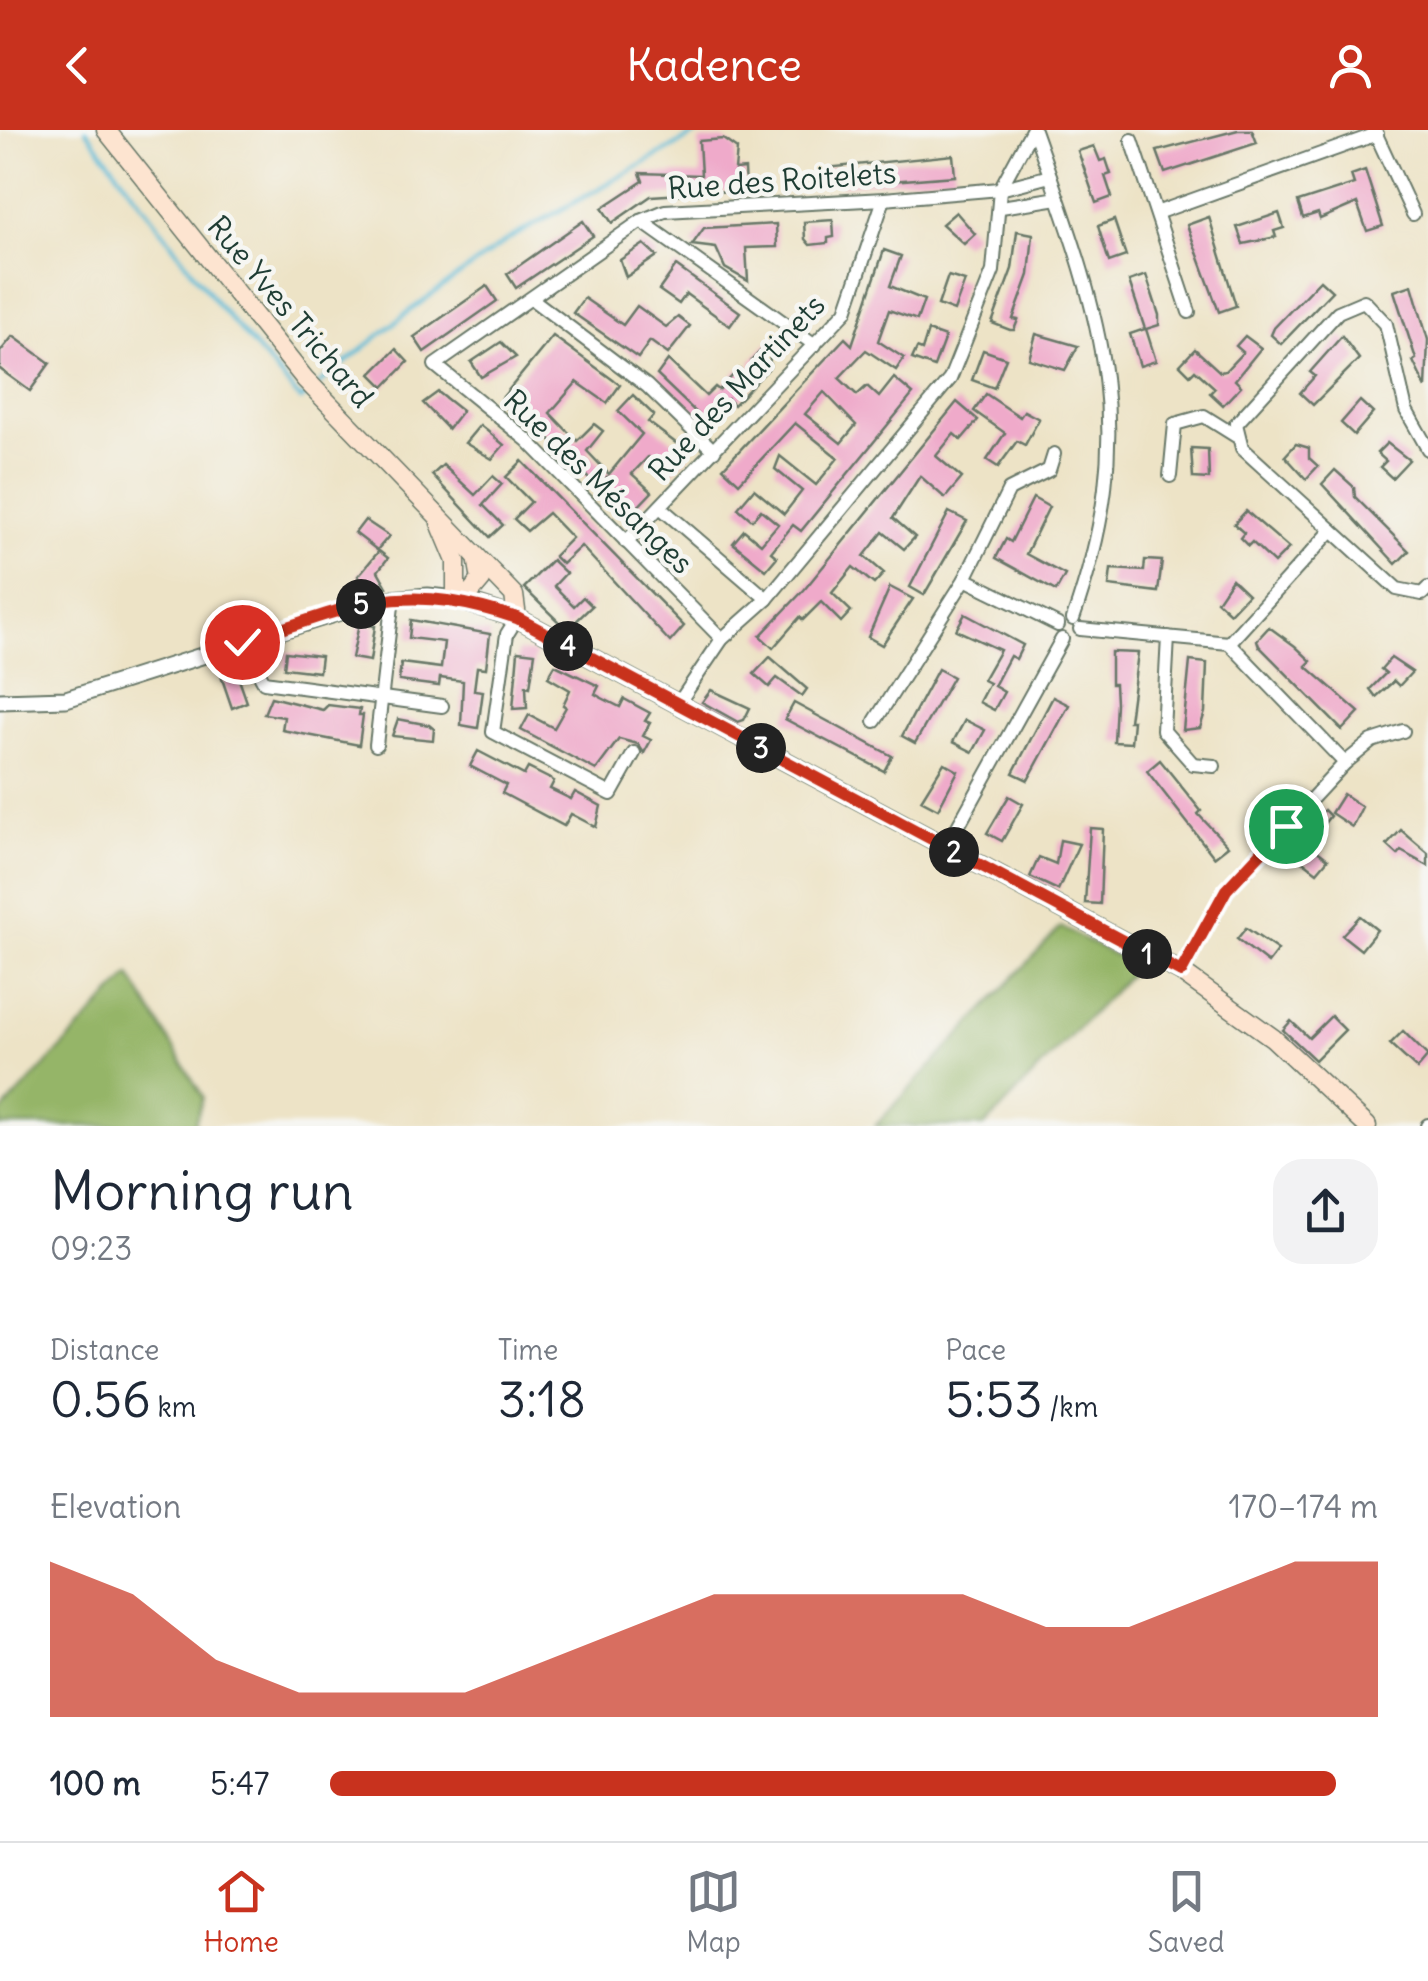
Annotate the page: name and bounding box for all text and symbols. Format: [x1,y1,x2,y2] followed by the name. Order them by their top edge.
[626,37,802,93] text: Kadence
[50,38,105,93] icon: back
[1323,38,1378,93] icon: person
[666,153,898,207] street label: Rue des Roitelets
[200,208,382,415] street label: Rue Yves Trichard
[640,286,833,489] street label: Rue des Martinets
[496,381,701,581] street label: Rue des Mésanges
[336,579,386,629] pin: 5
[353,586,369,622] text: 5
[200,600,285,685] pin
[215,615,270,670] icon: check
[543,621,593,671] pin: 4
[560,628,576,664] text: 4
[736,723,786,773] pin: 3
[753,730,769,766] text: 3
[1244,784,1329,869] pin
[1259,799,1314,854] icon: arrive
[929,827,979,877] pin: 2
[946,834,962,870] text: 2
[1122,929,1172,979] pin: 1
[1141,936,1153,972] text: 1
[50,1156,354,1225] text: Morning run
[1273,1159,1378,1264] button: share
[50,1228,132,1269] text: 09:23
[50,1332,159,1368] text: Distance
[498,1332,558,1368] text: Time
[945,1332,1006,1368] text: Pace
[50,1368,151,1431] text: 0.56
[498,1368,586,1431] text: 3:18
[945,1368,1043,1431] text: 5:53
[151,1389,196,1425] text: km
[1043,1389,1098,1425] text: /km
[50,1486,181,1527] text: Elevation
[1229,1486,1378,1527] text: 170–174 m
[50,1763,141,1804] text: 100 m
[210,1763,270,1804] text: 5:47
[203,1864,279,1960] tab: Home
[686,1864,741,1960] tab: Map
[1148,1864,1225,1960] tab: Saved

